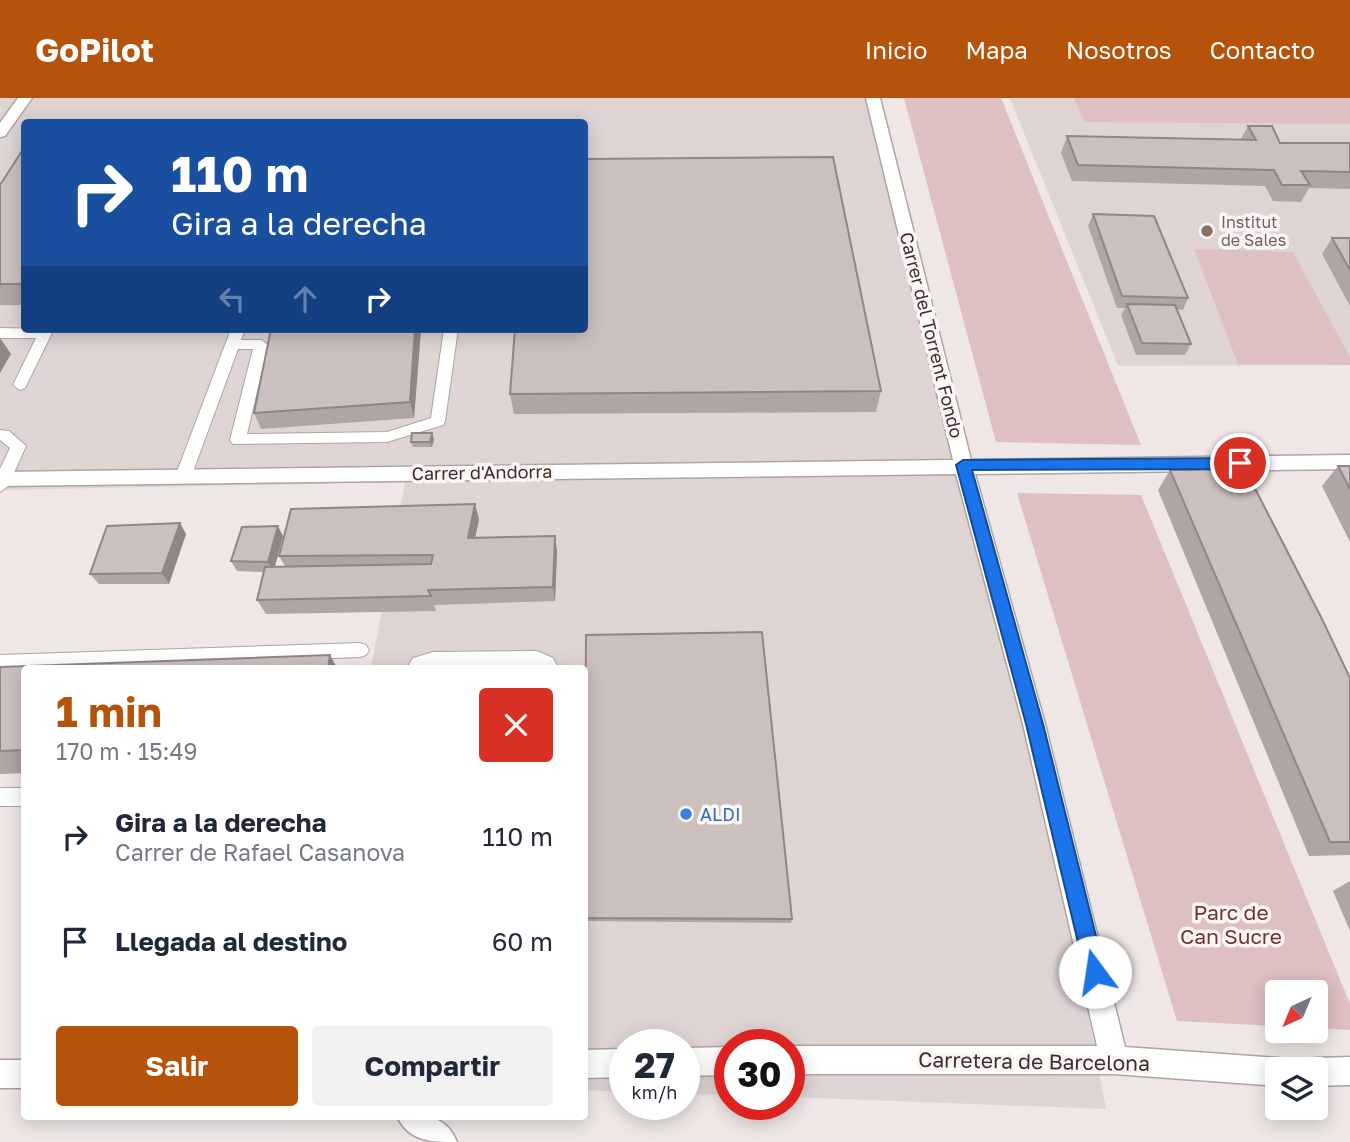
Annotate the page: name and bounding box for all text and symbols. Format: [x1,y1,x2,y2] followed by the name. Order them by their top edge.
[35,30,154,69] text: GoPilot
[865,35,927,64] text: Inicio
[965,35,1028,64] text: Mapa
[1066,35,1172,64] text: Nosotros
[1210,35,1315,64] text: Contacto
[171,144,308,203] text: 110 m
[56,147,147,238] icon: right
[171,204,427,242] text: Gira a la derecha
[1221,212,1286,250] place label: Institut de Sales
[1199,223,1215,239] marker: Institut de Sales
[896,230,968,440] street label: Carrer del Torrent Fondo
[213,280,251,318] icon: left
[286,280,324,318] icon: ahead
[359,280,397,318] icon: right
[1210,433,1270,493] pin
[1221,444,1259,482] icon: arrive
[411,460,553,484] street label: Carrer d'Andorra
[56,686,162,736] text: 1 min
[479,688,553,762] button: close
[56,737,197,765] text: 170 m · 15:49
[700,803,741,825] place label: ALDI
[678,806,694,822] marker: ALDI
[115,807,327,838] text: Gira a la derecha
[56,818,94,856] icon: right
[482,821,553,852] text: 110 m
[115,838,405,866] text: Carrer de Rafael Casanova
[1180,899,1282,949] park label: Parc de Can Sucre
[56,923,94,961] icon: arrive
[115,926,347,957] text: Llegada al destino
[492,926,553,957] text: 60 m
[1058,935,1132,1009] position arrow
[1265,980,1328,1043] north arrow
[1265,980,1328,1120] map controls
[56,1026,298,1106] button: Salir
[312,1026,553,1106] button: Compartir
[714,1029,805,1120] speed limit sign: 30
[634,1044,675,1086] text: 27
[918,1046,1150,1076] street label: Carretera de Barcelona
[1265,1057,1328,1120] button: layers
[632,1081,677,1103] text: km/h

